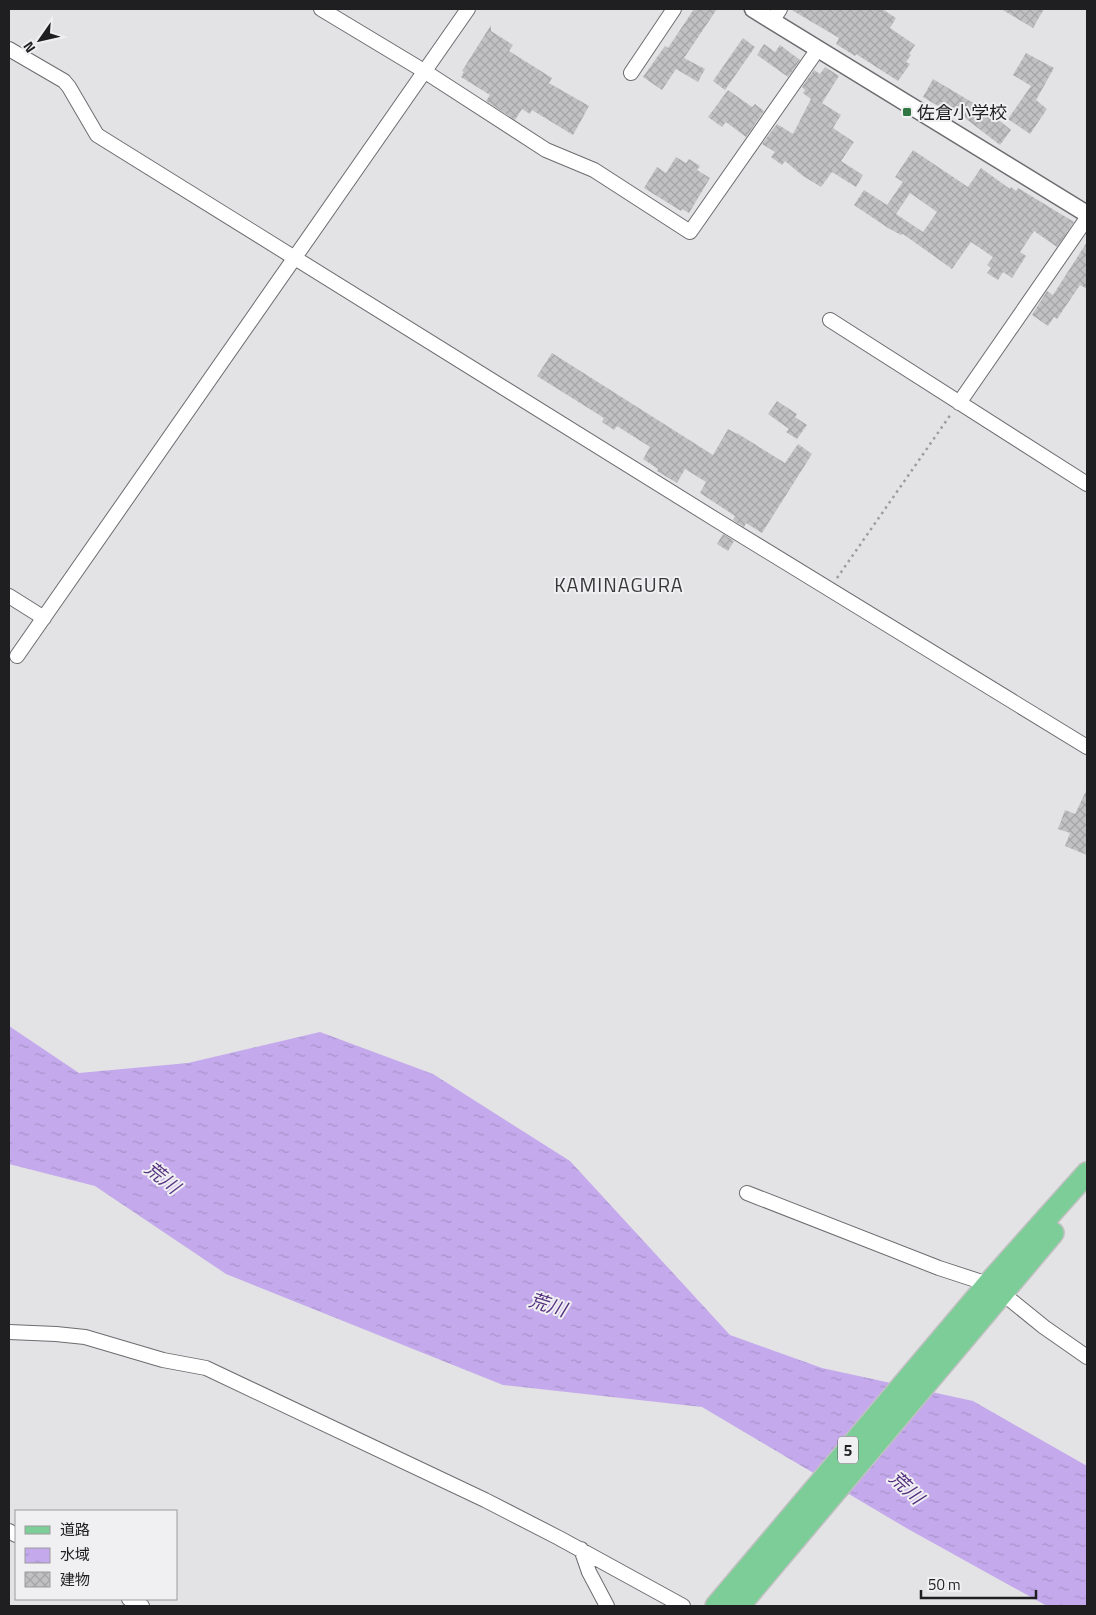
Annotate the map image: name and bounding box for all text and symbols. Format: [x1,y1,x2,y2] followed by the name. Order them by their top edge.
[15,15,65,65] north arrow
[17,38,40,57] text: N
[917,99,1007,126] place label: 佐倉小学校
[901,106,913,118] marker: 佐倉小学校
[554,569,684,600] district label: KAMINAGURA
[139,1154,188,1201] water label: 荒川
[526,1285,572,1324] water label: 荒川
[838,1436,858,1464] road number: 5
[883,1463,932,1512] water label: 荒川
[15,1510,178,1600] legend
[60,1518,90,1541] text: 道路
[60,1543,90,1566] text: 水域
[60,1568,90,1591] text: 建物
[921,1568,1036,1600] scale bar
[928,1573,961,1596] text: 50 m

